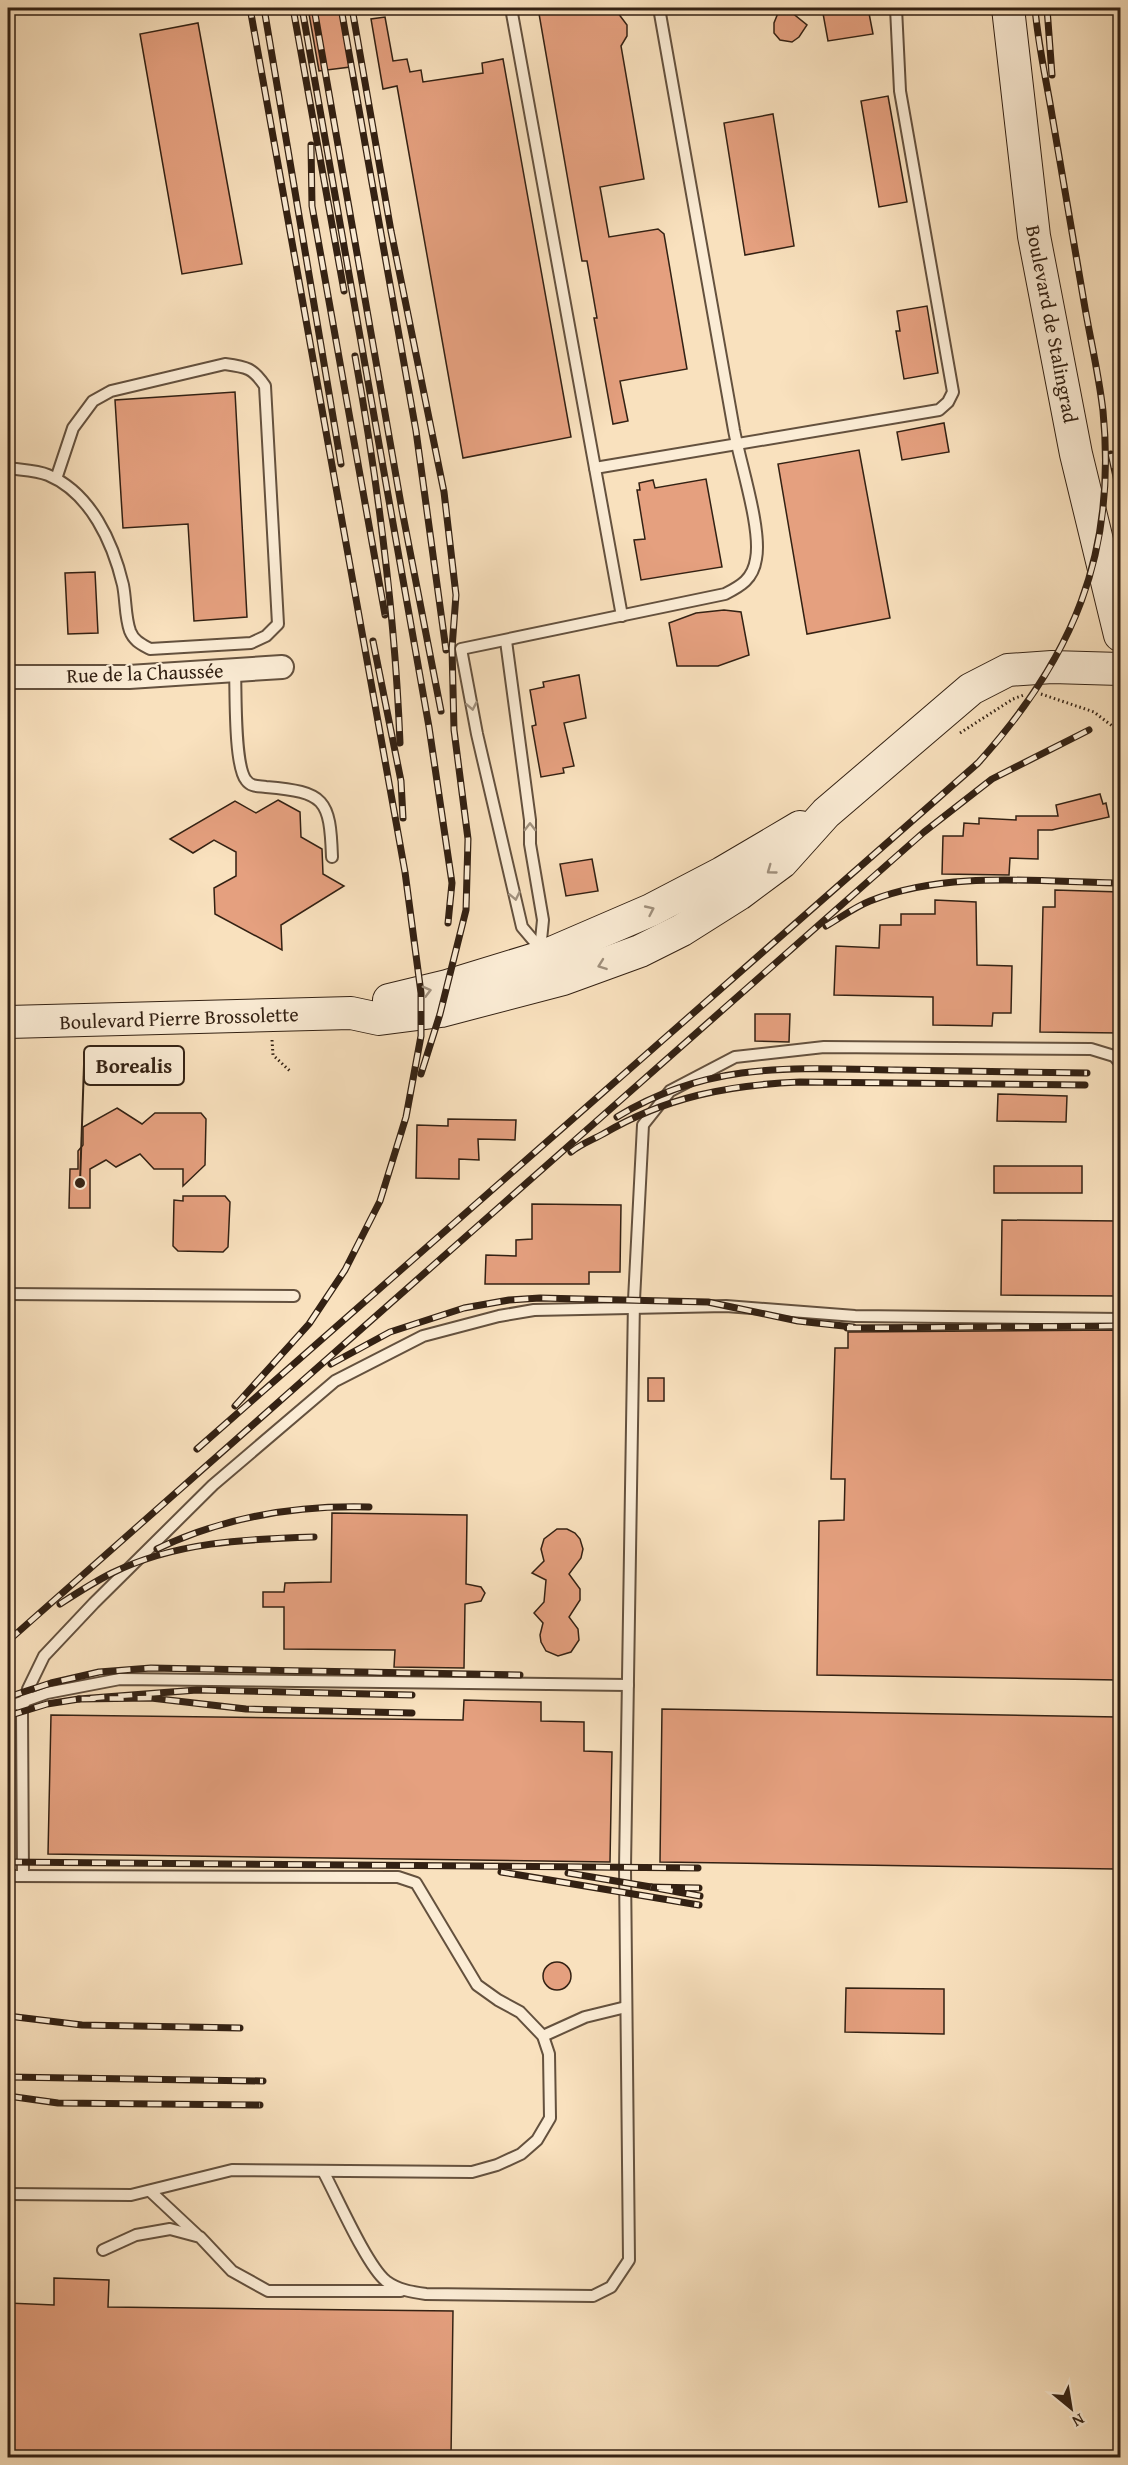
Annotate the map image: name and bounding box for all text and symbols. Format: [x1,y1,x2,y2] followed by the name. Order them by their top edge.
[1019,223,1086,426] street label: Boulevard de Stalingrad
[66,655,224,690] street label: Rue de la Chaussée
[465,701,478,711] one-way arrow
[524,823,536,832] one-way arrow
[767,863,778,874] one-way arrow
[508,891,521,901] one-way arrow
[643,905,654,917] one-way arrow
[597,957,607,970] one-way arrow
[422,986,432,998] one-way arrow
[59,999,299,1036] street label: Boulevard Pierre Brossolette
[84,1046,184,1085] callout: Borealis
[96,1050,172,1081] text: Borealis
[1041,2378,1101,2438] north arrow
[1068,2408,1089,2434] text: N

